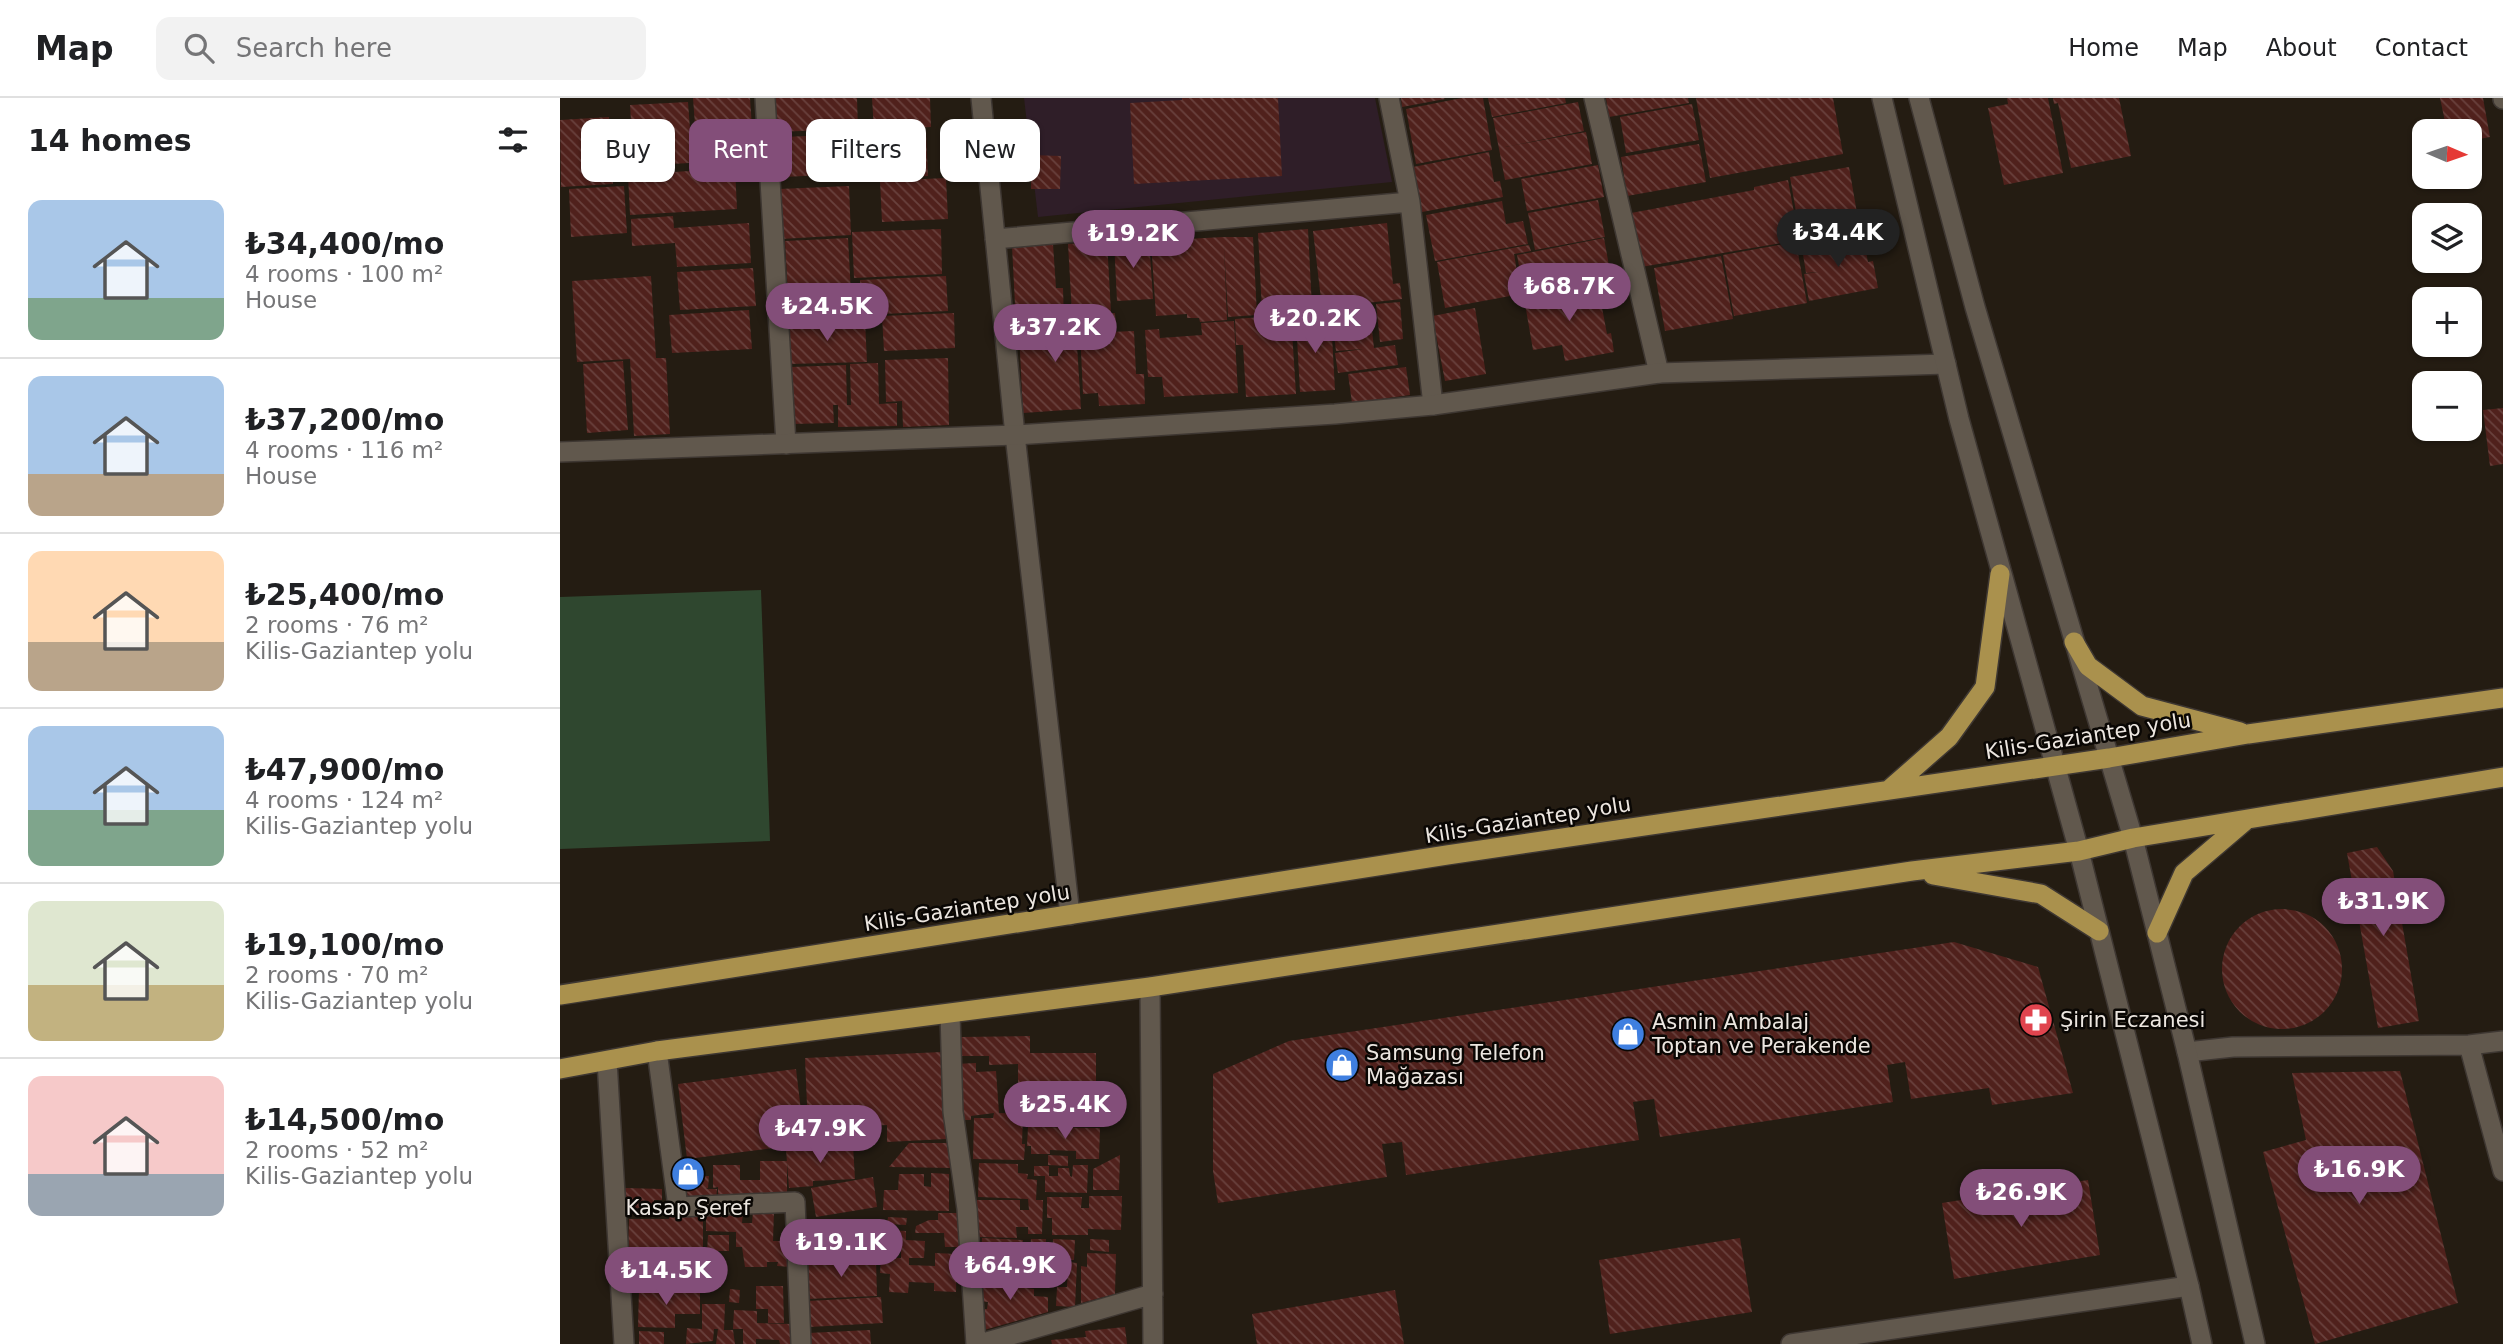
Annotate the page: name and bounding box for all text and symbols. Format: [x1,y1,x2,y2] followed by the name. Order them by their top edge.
[156,17,646,80] search box
[35,29,114,68] text: Map
[180,29,218,67] icon: search
[236,33,392,63] text: Search here
[2068,34,2139,62] text: Home
[2177,34,2228,62] text: Map
[2266,34,2337,62] text: About
[2375,34,2468,62] text: Contact
[581,119,675,182] chip: Buy
[689,119,792,182] chip: Rent
[806,119,926,182] chip: Filters
[940,119,1040,182] chip: New
[2412,119,2482,189] north arrow
[2412,119,2482,441] map controls
[494,121,532,159] icon: filters
[28,123,192,158] text: 14 homes
[2412,203,2482,273] button: layers
[1781,209,1895,269] pin: ₺34.4K
[1076,211,1190,270] pin: ₺19.2K
[1793,219,1883,245] text: ₺34.4K
[1088,220,1178,246] text: ₺19.2K
[245,226,444,261] text: ₺34,400/mo
[84,228,168,312] icon: home
[245,261,443,287] text: 4 rooms · 100 m²
[1512,264,1626,323] pin: ₺68.7K
[1524,273,1614,299] text: ₺68.7K
[770,284,884,343] pin: ₺24.5K
[245,287,317,313] text: House
[2412,287,2482,357] button: +
[782,293,872,319] text: ₺24.5K
[1258,296,1372,355] pin: ₺20.2K
[998,304,1112,364] pin: ₺37.2K
[1270,305,1360,331] text: ₺20.2K
[1010,314,1100,340] text: ₺37.2K
[2412,371,2482,441] button: −
[245,402,444,437] text: ₺37,200/mo
[84,404,168,488] icon: home
[245,437,443,463] text: 4 rooms · 116 m²
[245,463,317,489] text: House
[245,577,444,612] text: ₺25,400/mo
[84,579,168,663] icon: home
[245,612,429,638] text: 2 rooms · 76 m²
[245,638,473,664] text: Kilis-Gaziantep yolu
[1983,708,2193,764] street label: Kilis-Gaziantep yolu
[245,752,444,787] text: ₺47,900/mo
[84,754,168,838] icon: home
[245,787,443,813] text: 4 rooms · 124 m²
[1423,792,1633,848] street label: Kilis-Gaziantep yolu
[245,813,473,839] text: Kilis-Gaziantep yolu
[2326,878,2440,938] pin: ₺31.9K
[862,880,1072,936] street label: Kilis-Gaziantep yolu
[2338,888,2428,914] text: ₺31.9K
[245,927,444,962] text: ₺19,100/mo
[84,929,168,1013] icon: home
[245,962,429,988] text: 2 rooms · 70 m²
[245,988,473,1014] text: Kilis-Gaziantep yolu
[2017,1001,2055,1039] pharmacy icon: Şirin Eczanesi
[2060,1008,2205,1032] place label: Şirin Eczanesi
[1651,1010,1871,1058] place label: Asmin Ambalaj Toptan ve Perakende
[1609,1015,1647,1053] shop icon: Asmin Ambalaj Toptan ve Perakende
[1366,1041,1545,1089] place label: Samsung Telefon Mağazası
[1323,1046,1361,1084] shop icon: Samsung Telefon Mağazası
[1008,1082,1122,1141] pin: ₺25.4K
[1020,1091,1110,1117] text: ₺25.4K
[245,1102,444,1137] text: ₺14,500/mo
[84,1104,168,1188] icon: home
[763,1105,877,1165] pin: ₺47.9K
[775,1115,865,1141] text: ₺47.9K
[245,1137,429,1163] text: 2 rooms · 52 m²
[2302,1146,2416,1206] pin: ₺16.9K
[669,1155,707,1193] shop icon: Kasap Şeref
[2314,1156,2404,1182] text: ₺16.9K
[245,1163,473,1189] text: Kilis-Gaziantep yolu
[1964,1170,2078,1229] pin: ₺26.9K
[1976,1179,2066,1205] text: ₺26.9K
[626,1196,751,1220] place label: Kasap Şeref
[784,1220,898,1279] pin: ₺19.1K
[796,1229,886,1255] text: ₺19.1K
[953,1242,1067,1302] pin: ₺64.9K
[609,1248,723,1307] pin: ₺14.5K
[965,1252,1055,1278] text: ₺64.9K
[621,1257,711,1283] text: ₺14.5K

